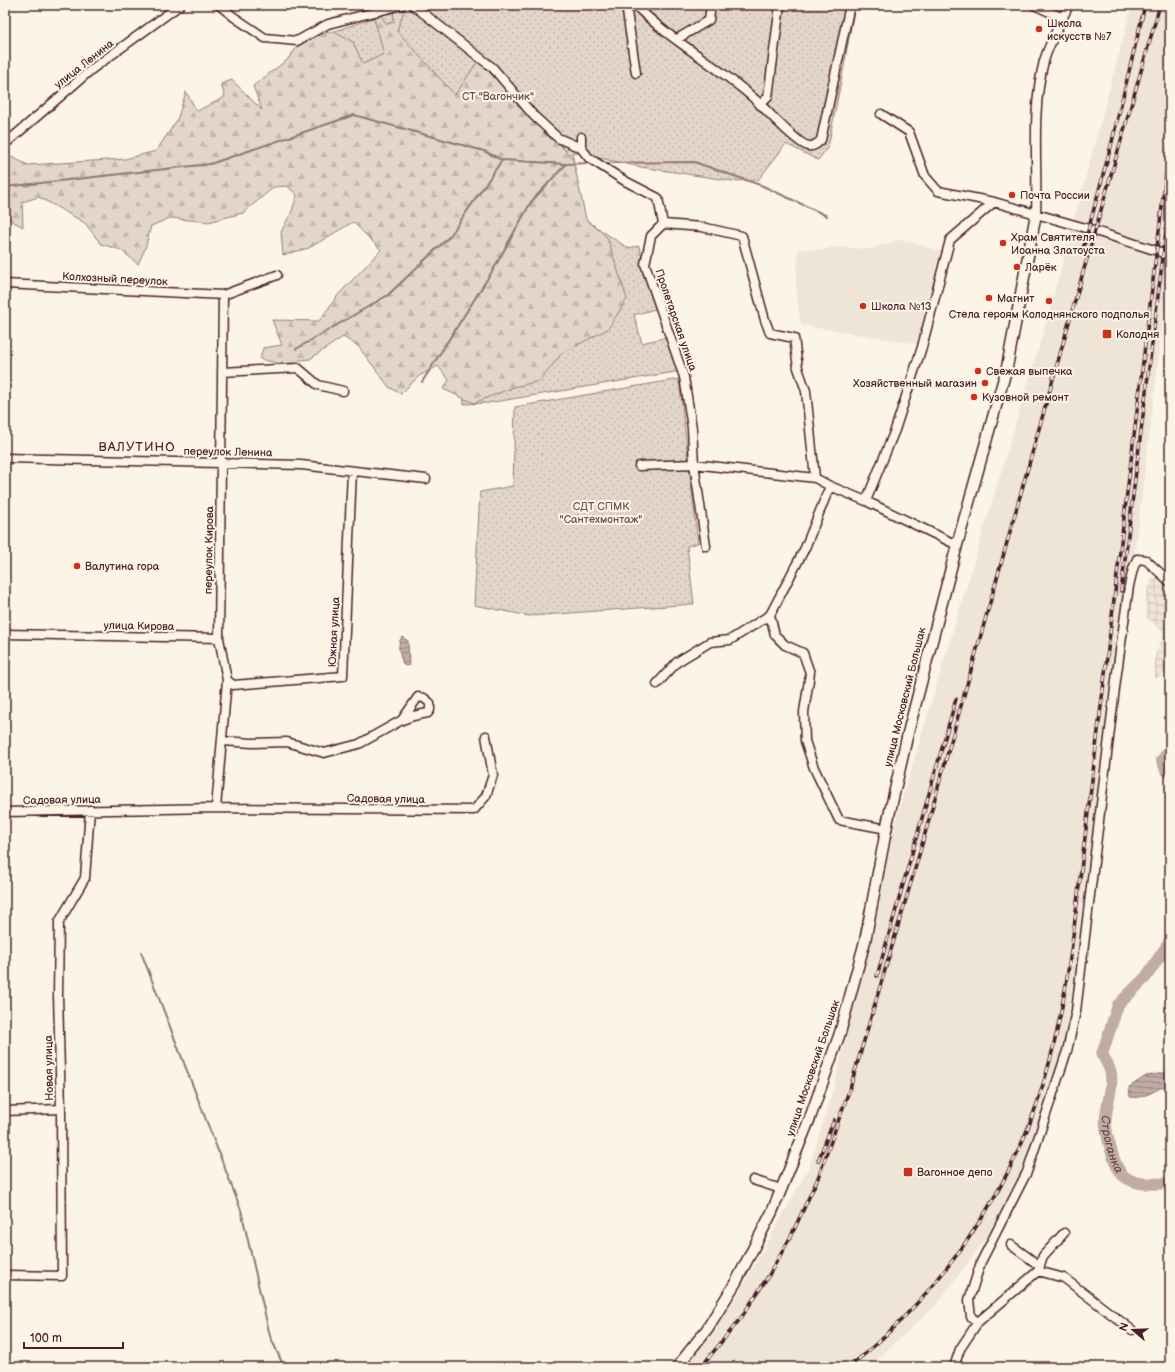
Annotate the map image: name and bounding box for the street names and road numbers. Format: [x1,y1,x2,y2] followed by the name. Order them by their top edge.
[52,37,117,91] street label: улица Ленина
[652,267,700,373] street label: Пролетарская улица
[62,270,168,288] street label: Колхозный переулок
[183,445,273,459] street label: переулок Ленина
[202,505,216,594] street label: переулок Кирова
[326,596,342,668] street label: Южная улица
[103,619,175,633] street label: улица Кирова
[881,626,929,768] street label: улица Московский Большак
[347,792,426,806] street label: Садовая улица
[23,793,102,807] street label: Садовая улица
[784,998,843,1138] street label: улица Московский Большак
[42,1035,56,1101] street label: Новая улица

